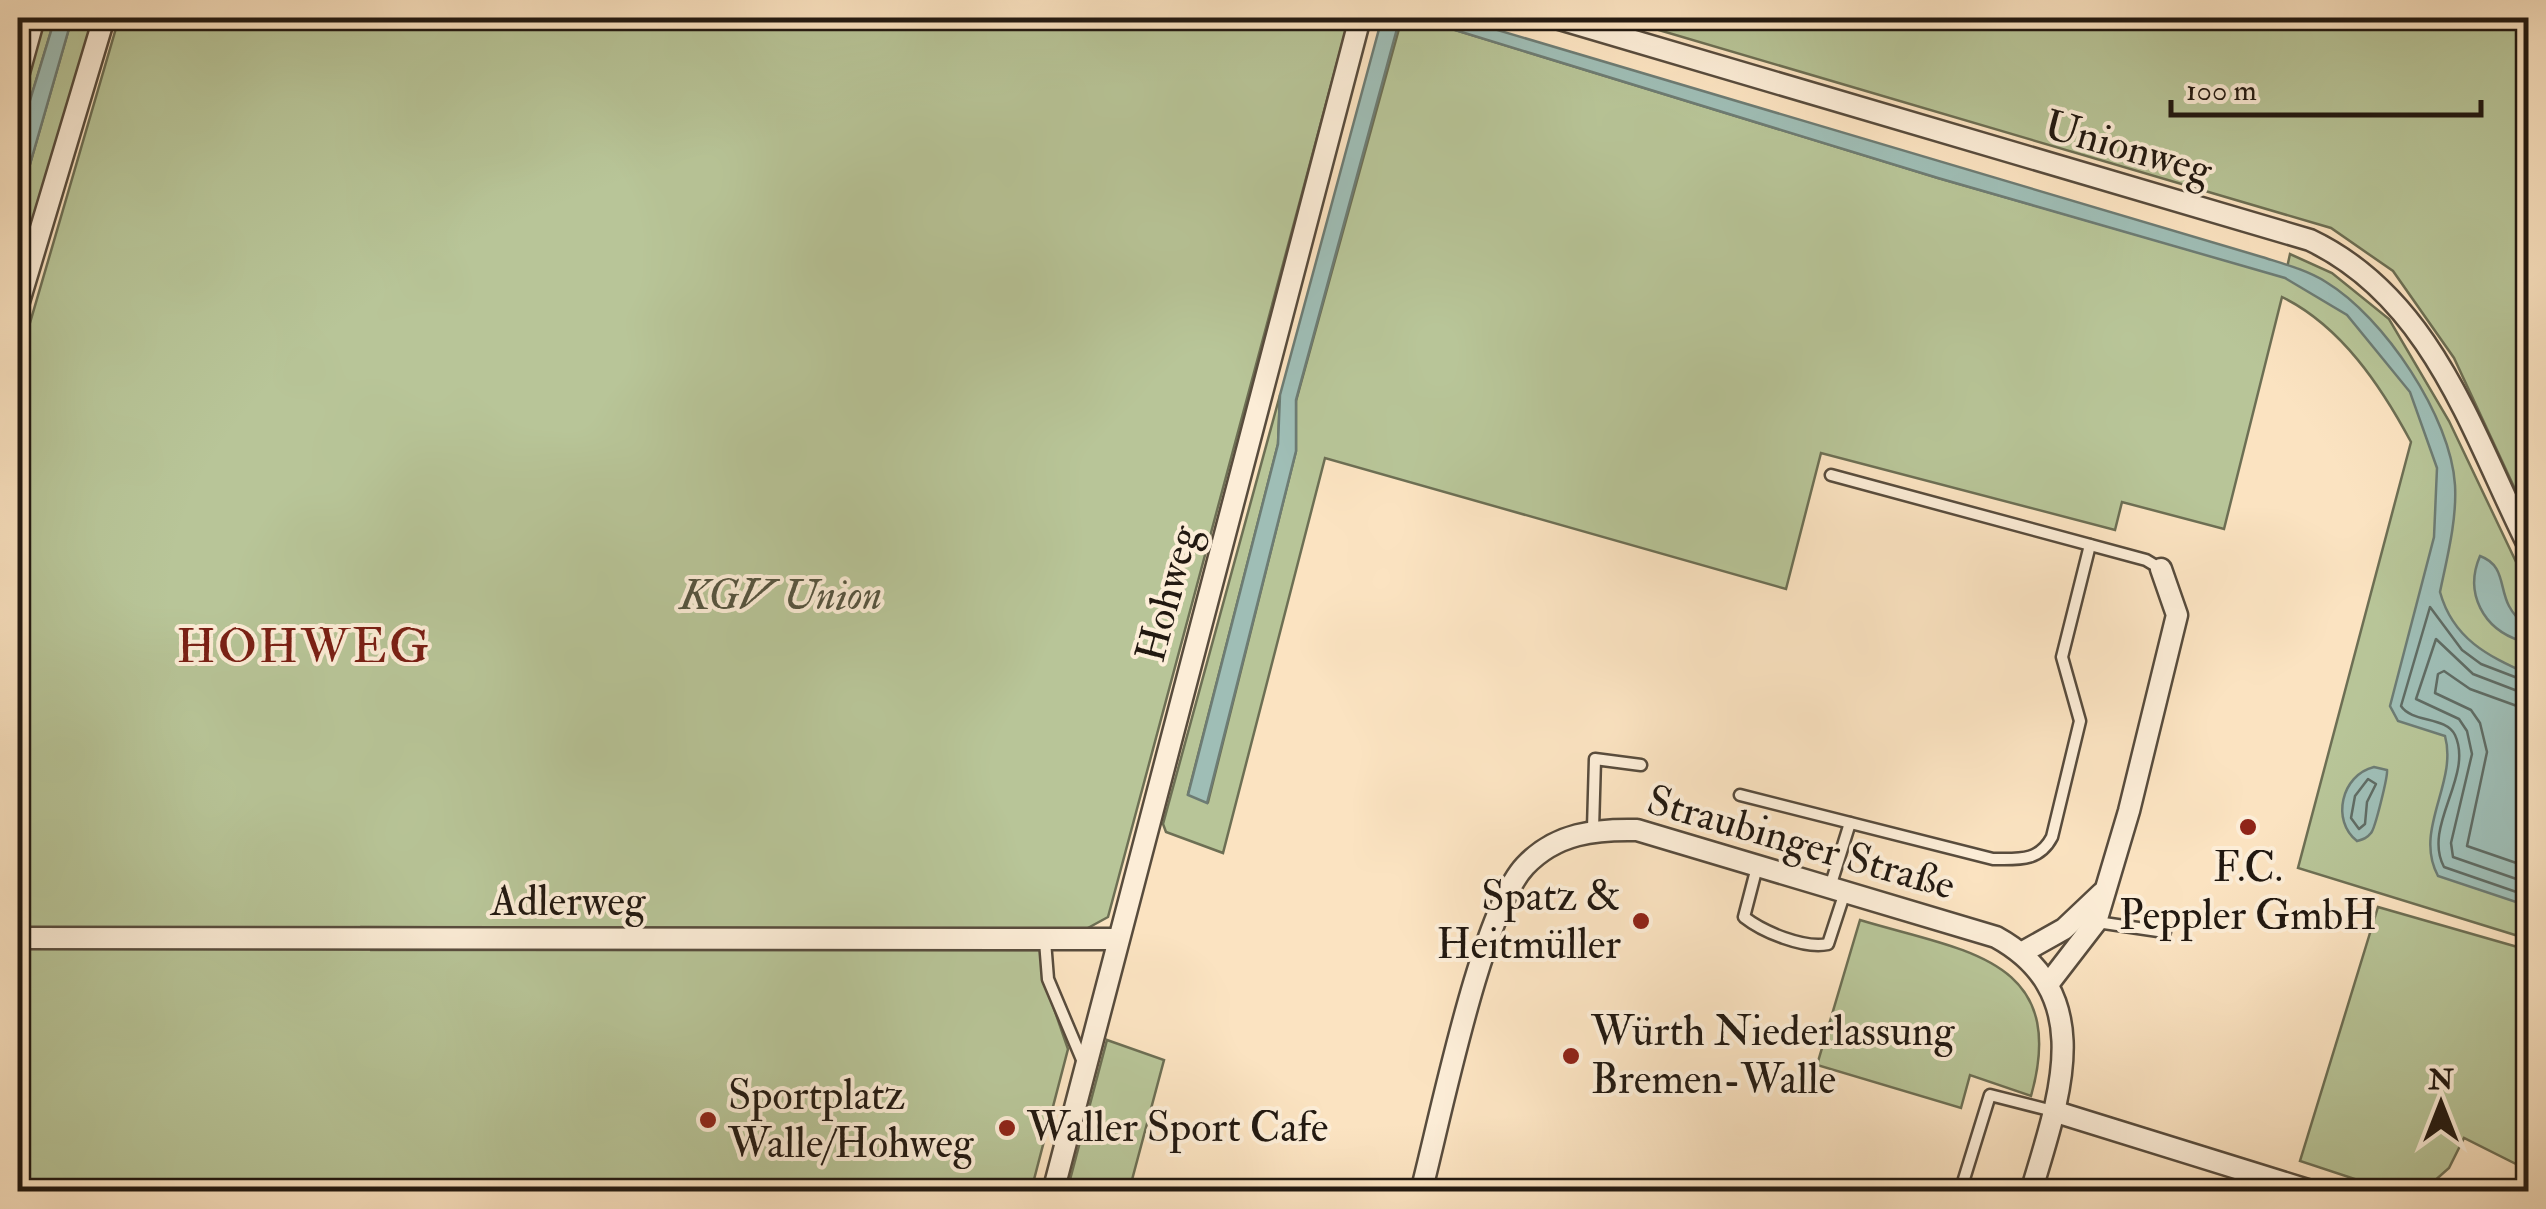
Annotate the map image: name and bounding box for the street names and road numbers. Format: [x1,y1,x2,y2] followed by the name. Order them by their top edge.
[2038,99,2219,197] street label: Unionweg
[1125,519,1211,668] street label: Hohweg
[1641,774,1961,912] street label: Straubinger Straße
[490,876,647,928] street label: Adlerweg

